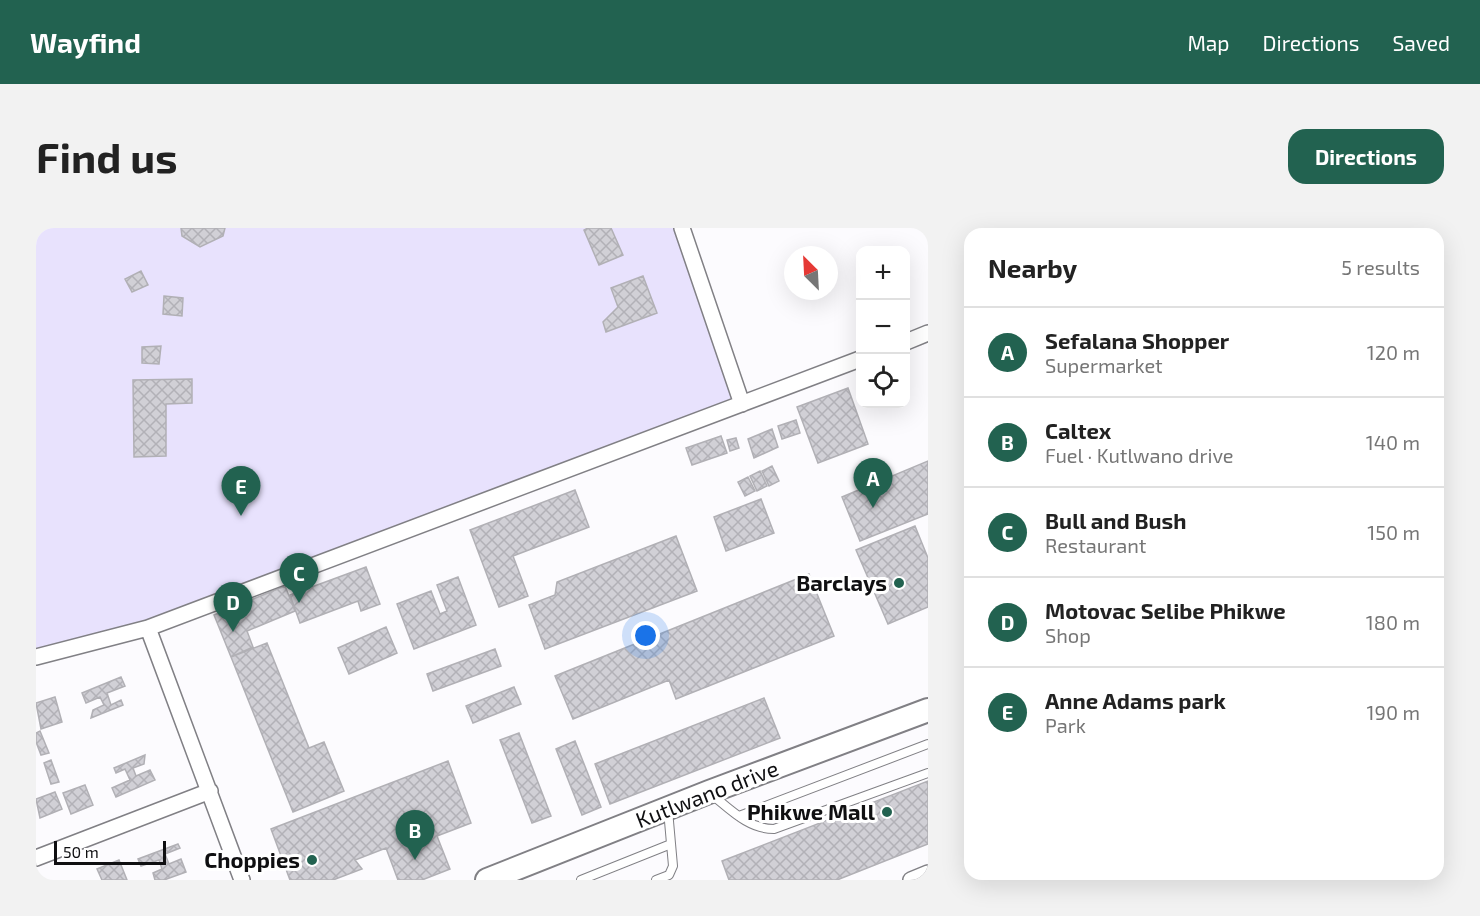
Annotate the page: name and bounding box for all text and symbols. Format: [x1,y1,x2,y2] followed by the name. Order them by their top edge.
[30,25,141,59] text: Wayfind
[1187,30,1230,55] text: Map
[1263,30,1359,55] text: Directions
[1392,30,1450,55] text: Saved
[1288,129,1444,184] button: Directions
[36,131,178,181] text: Find us
[784,246,838,300] north arrow
[856,246,910,408] map controls
[856,246,910,300] button: +
[988,252,1077,283] text: Nearby
[1341,255,1420,279] text: 5 results
[856,300,910,354] button: −
[1045,327,1229,353] text: Sefalana Shopper
[1001,340,1014,364] text: A
[1367,340,1420,364] text: 120 m
[1045,353,1163,377] text: Supermarket
[856,354,910,408] button: locate
[1045,417,1111,443] text: Caltex
[1001,430,1014,454] text: B
[1366,430,1420,454] text: 140 m
[1045,443,1234,467] text: Fuel · Kutlwano drive
[854,458,892,508] pin: A
[222,466,260,516] pin: E
[1045,507,1187,533] text: Bull and Bush
[1002,520,1013,544] text: C
[1367,520,1420,544] text: 150 m
[1045,533,1146,557] text: Restaurant
[280,554,318,603] pin: C
[796,569,887,596] place label: Barclays
[892,576,906,590] marker: Barclays
[214,582,252,632] pin: D
[1045,597,1286,623] text: Motovac Selibe Phikwe
[1001,610,1014,634] text: D
[1366,610,1420,634] text: 180 m
[631,621,660,650] your location
[1045,623,1091,647] text: Shop
[1045,687,1226,713] text: Anne Adams park
[1002,700,1013,724] text: E
[1367,700,1420,724] text: 190 m
[1045,713,1086,737] text: Park
[632,754,782,832] street label: Kutlwano drive
[747,798,876,824] place label: Phikwe Mall
[880,805,894,819] marker: Phikwe Mall
[396,810,434,860] pin: B
[54,838,166,866] scale bar
[63,842,99,861] text: 50 m
[204,846,300,872] place label: Choppies
[305,853,319,867] marker: Choppies

